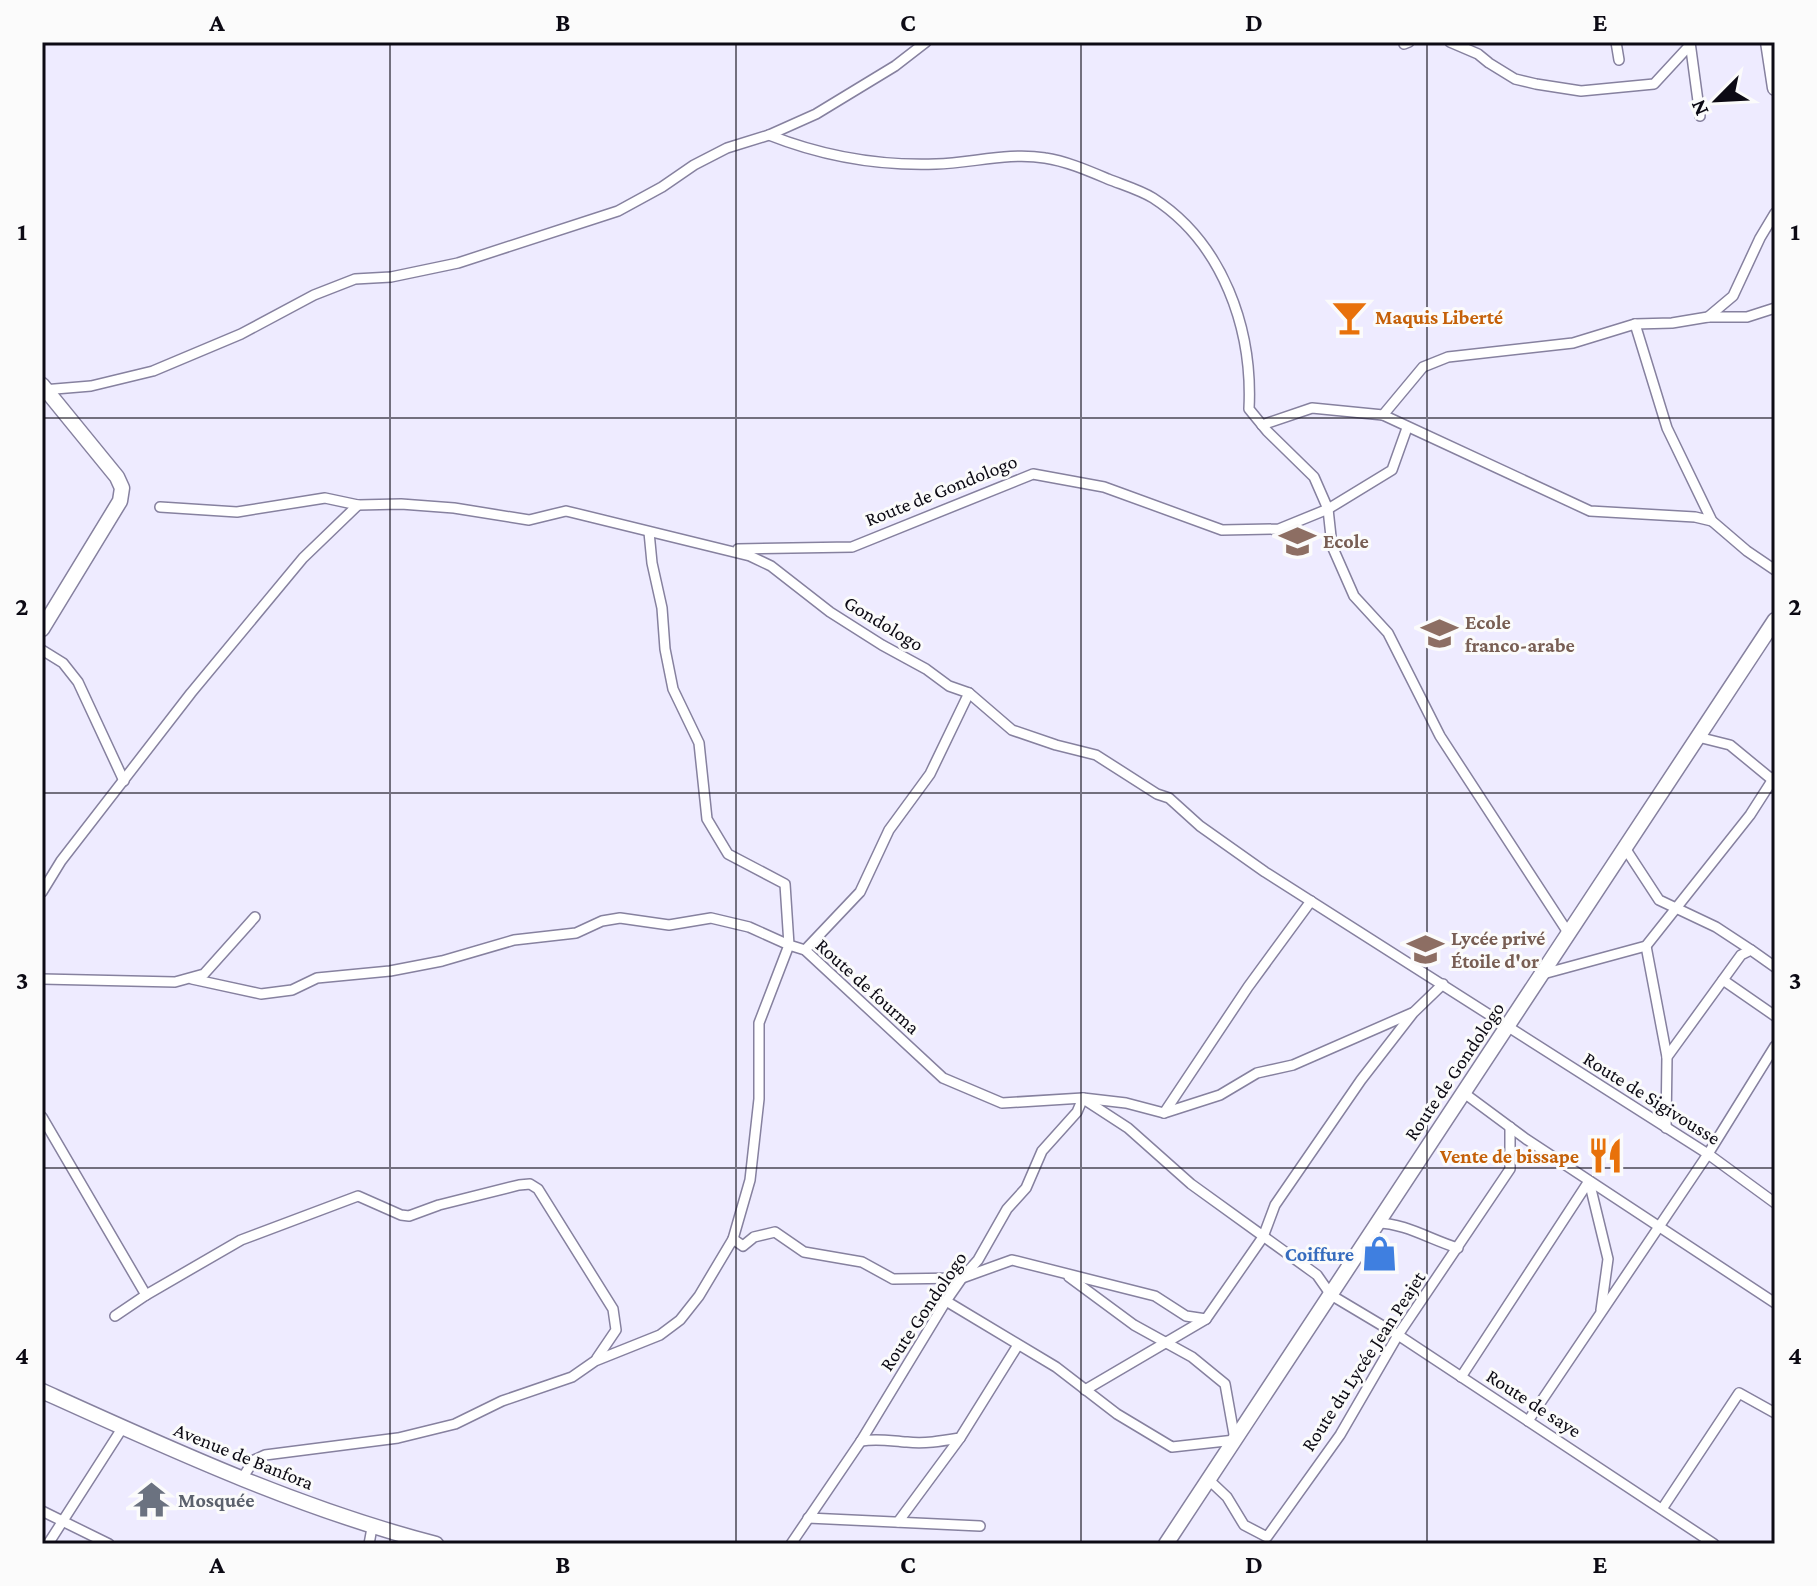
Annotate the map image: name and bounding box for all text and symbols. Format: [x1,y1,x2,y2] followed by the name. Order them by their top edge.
[208,8,225,37] text: A
[555,8,571,37] text: B
[900,8,916,37] text: C
[1245,8,1263,37] text: D
[1593,8,1608,37] text: E
[1677,60,1757,140] north arrow
[1685,96,1714,120] text: N
[17,217,27,246] text: 1
[1790,217,1800,246] text: 1
[1330,298,1368,336] bar icon: Maquis Liberté
[1375,306,1503,328] place label: Maquis Liberté
[862,449,1021,531] street label: Route de Gondologo
[1278,522,1316,560] school or university icon: Ecole
[1323,530,1369,552] place label: Ecole
[840,591,928,656] street label: Gondologo
[15,592,29,621] text: 2
[1788,592,1802,621] text: 2
[1465,611,1575,656] place label: Ecole franco-arabe
[1420,614,1458,652] school or university icon: Ecole franco-arabe
[1451,927,1545,972] place label: Lycée privé Étoile d'or
[1406,931,1444,969] school or university icon: Lycée privé Étoile d'or
[811,934,925,1038] street label: Route de fourma
[16,966,28,995] text: 3
[1789,966,1801,995] text: 3
[1400,998,1509,1145] street label: Route de Gondologo
[1579,1047,1725,1150] street label: Route de Sigivousse
[1586,1137,1624,1175] restaurant icon: Vente de bissape
[1439,1145,1579,1167] place label: Vente de bissape
[1361,1235,1399,1273] shop icon: Coiffure
[1285,1243,1354,1265] place label: Coiffure
[875,1247,972,1375] street label: Route Gondologo
[1297,1267,1430,1455] street label: Route du Lycée Jean Peajet
[15,1341,29,1370] text: 4
[1788,1341,1802,1370] text: 4
[1482,1364,1586,1443] street label: Route de saye
[171,1418,317,1494] street label: Avenue de Banfora
[133,1481,171,1519] temple icon: Mosquée
[178,1489,255,1511] place label: Mosquée
[208,1550,225,1579] text: A
[555,1550,571,1579] text: B
[900,1550,916,1579] text: C
[1245,1550,1263,1579] text: D
[1593,1550,1608,1579] text: E

